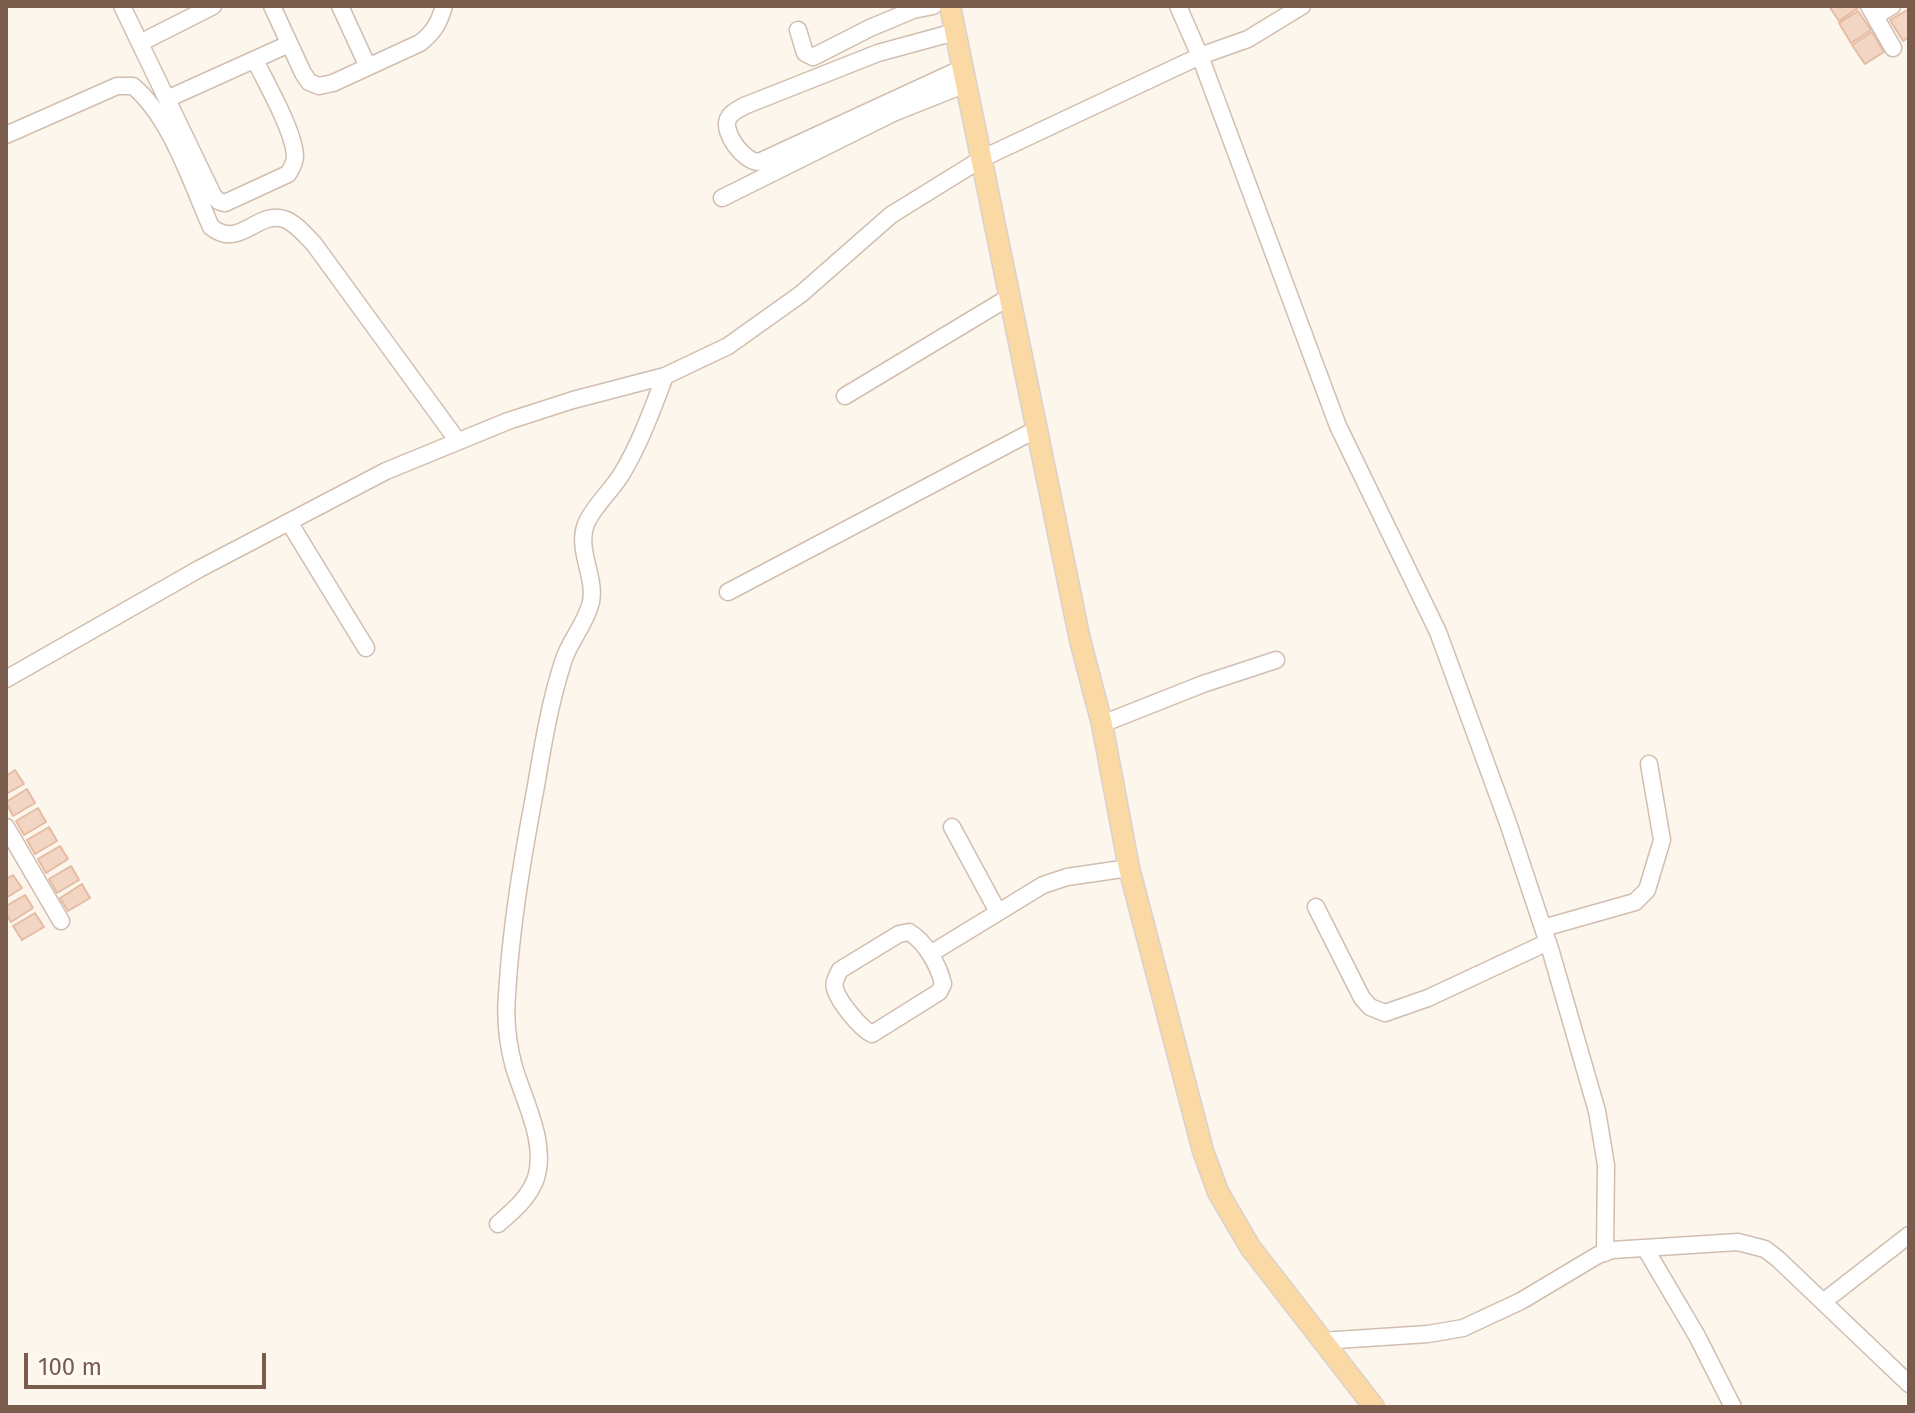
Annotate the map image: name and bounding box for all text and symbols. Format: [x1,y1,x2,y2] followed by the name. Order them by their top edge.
[28,1337,270,1387] scale bar
[38,1353,102,1381] text: 100 m

